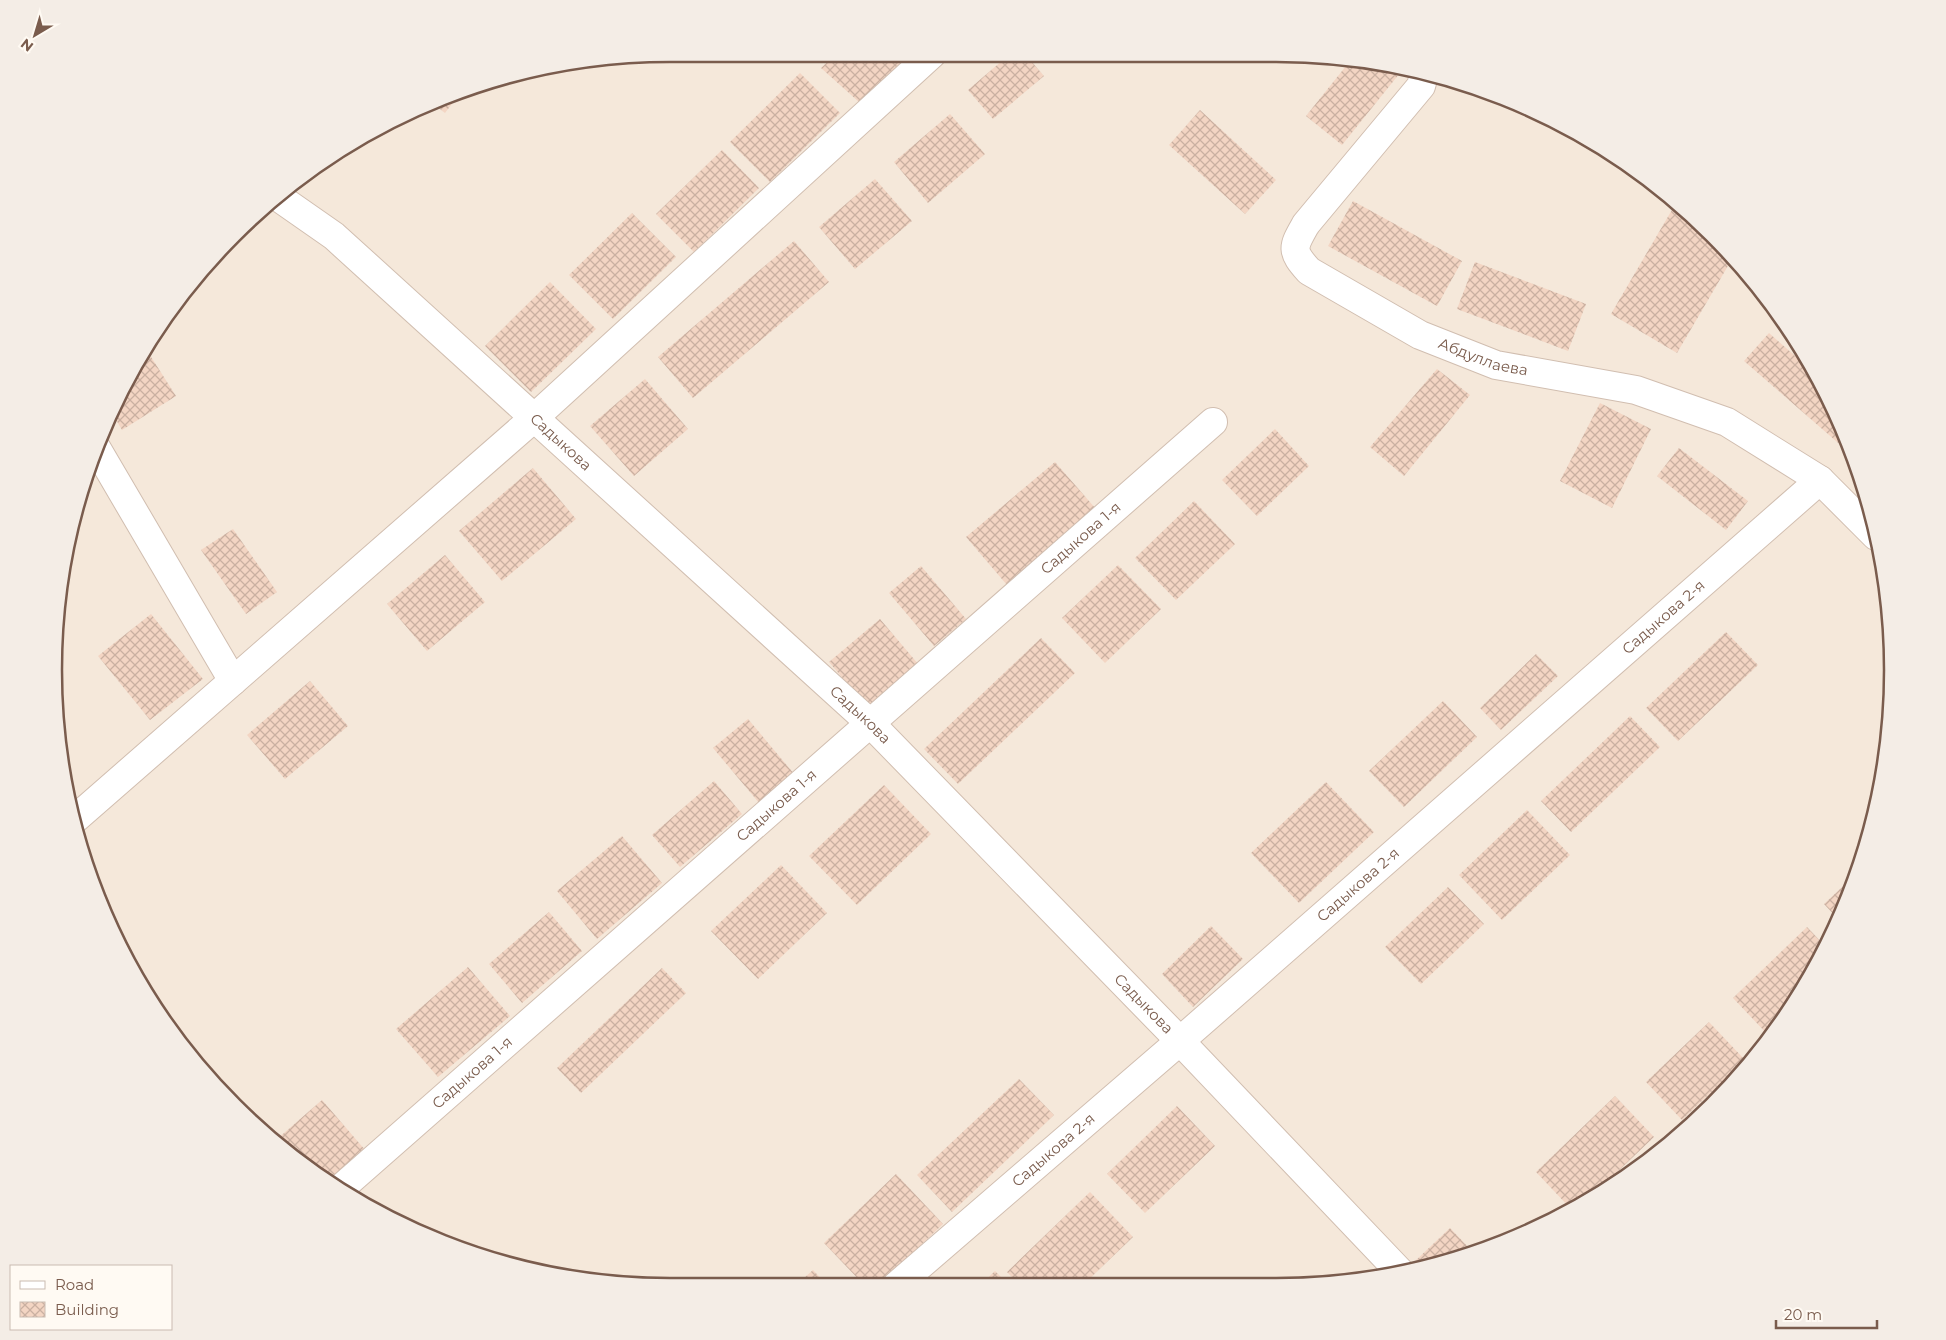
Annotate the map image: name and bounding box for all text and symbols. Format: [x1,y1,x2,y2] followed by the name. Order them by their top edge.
[10,10,60,60] north arrow
[17,35,37,56] text: N
[1436,333,1530,380] street label: Абдуллаева
[526,409,596,475] street label: Садыкова
[1036,497,1124,578] street label: Садыкова 1-я
[1618,576,1708,658] street label: Садыкова 2-я
[826,681,895,748] street label: Садыкова
[732,765,820,846] street label: Садыкова 1-я
[1313,843,1403,926] street label: Садыкова 2-я
[1110,969,1178,1038] street label: Садыкова
[428,1032,516,1113] street label: Садыкова 1-я
[1008,1109,1099,1191] street label: Садыкова 2-я
[10,1265,172,1330] legend
[55,1275,94,1294] text: Road
[1776,1298,1877,1330] scale bar
[55,1300,119,1319] text: Building
[1784,1305,1822,1324] text: 20 m

